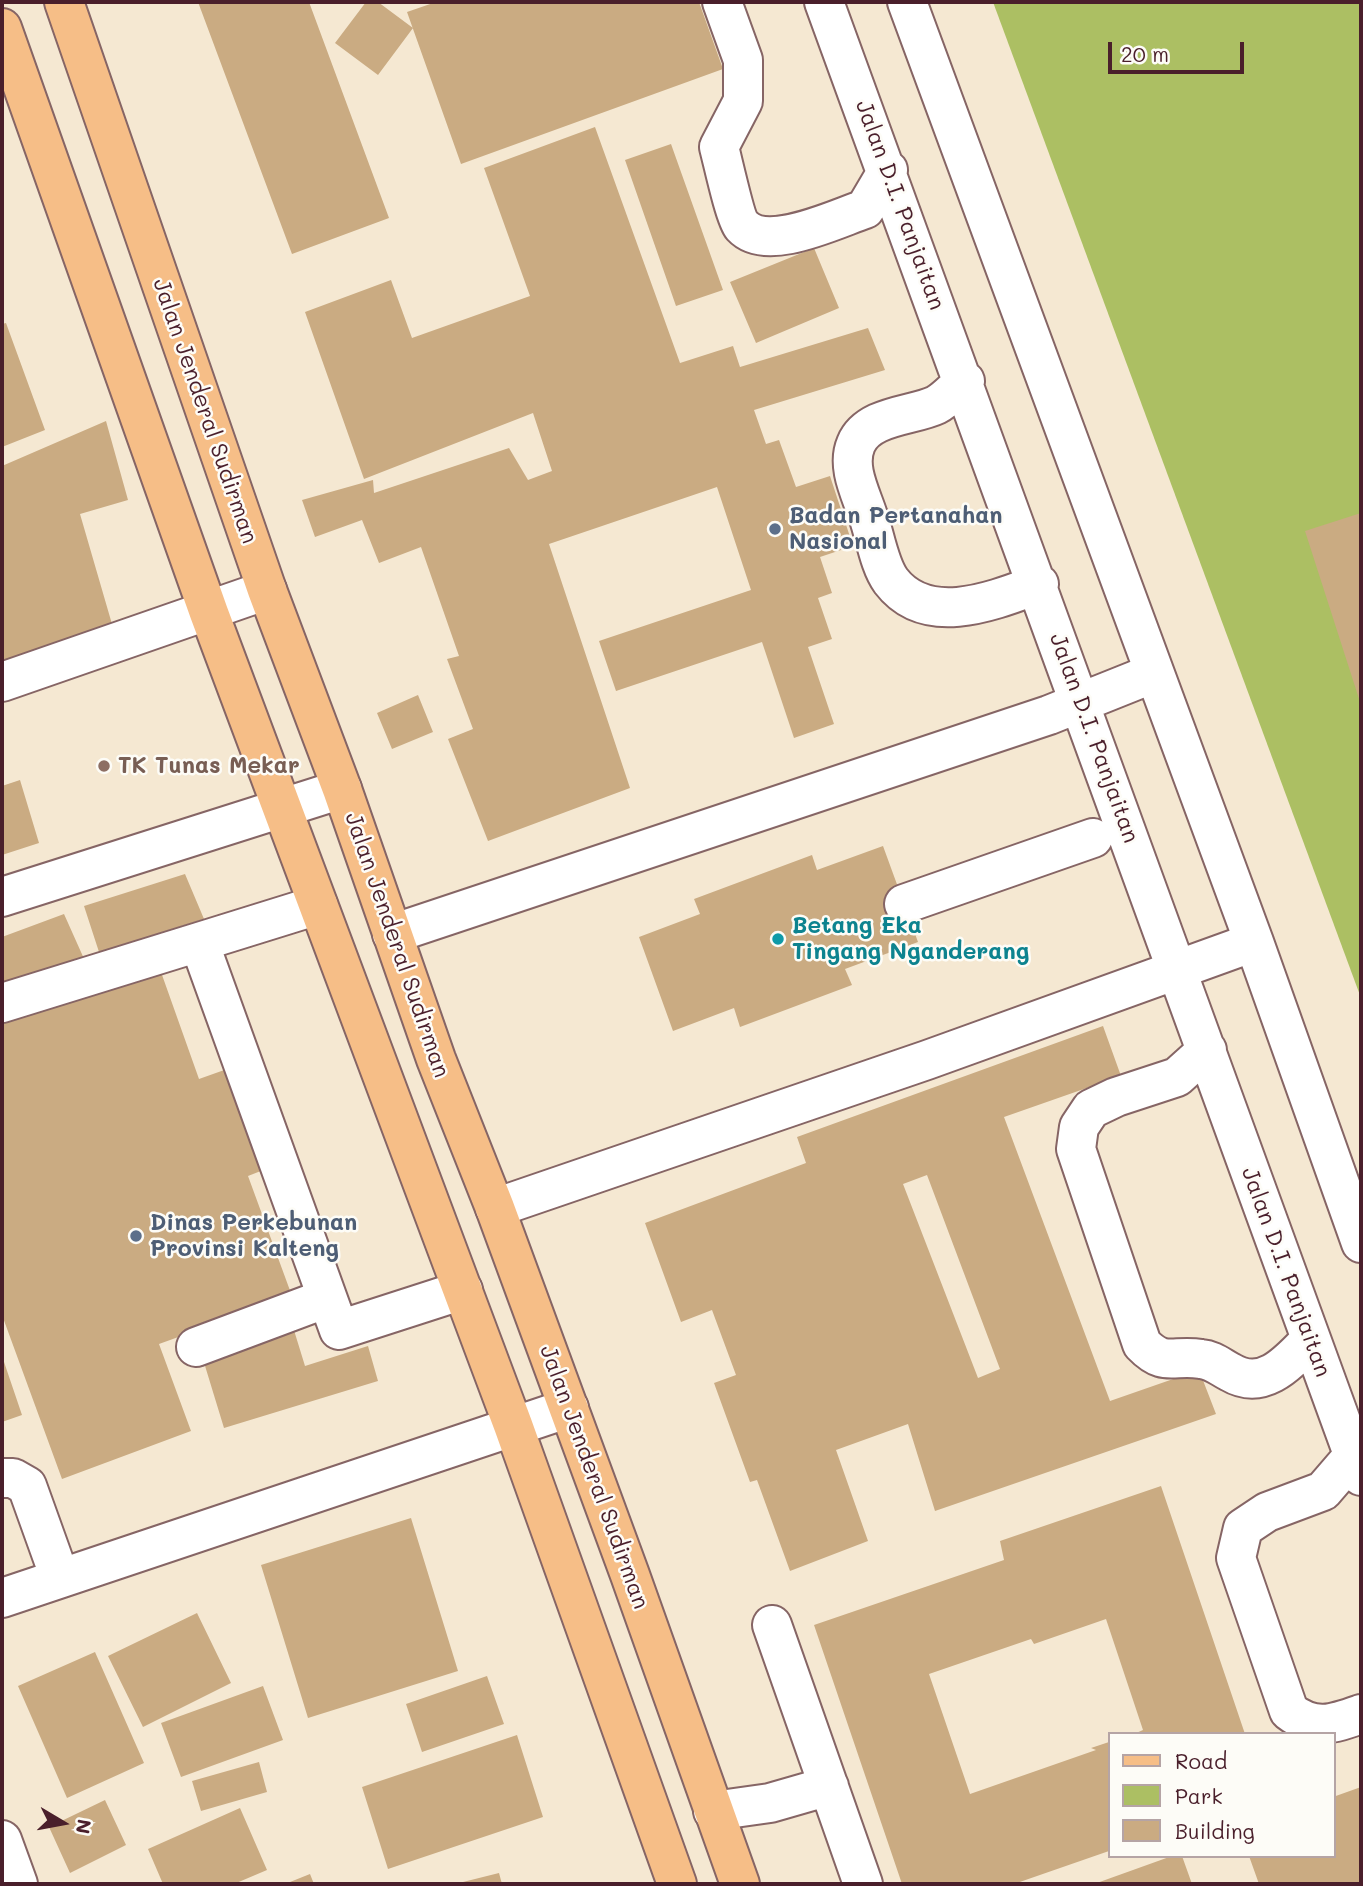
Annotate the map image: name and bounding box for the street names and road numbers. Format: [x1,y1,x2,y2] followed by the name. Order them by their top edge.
[849,96,951,314] street label: Jalan D.I. Panjaitan
[147,275,263,547] street label: Jalan Jenderal Sudirman
[1043,629,1145,847] street label: Jalan D.I. Panjaitan
[339,809,455,1081] street label: Jalan Jenderal Sudirman
[1235,1163,1337,1381] street label: Jalan D.I. Panjaitan
[533,1341,655,1613] street label: Jalan Jenderal Sudirman

